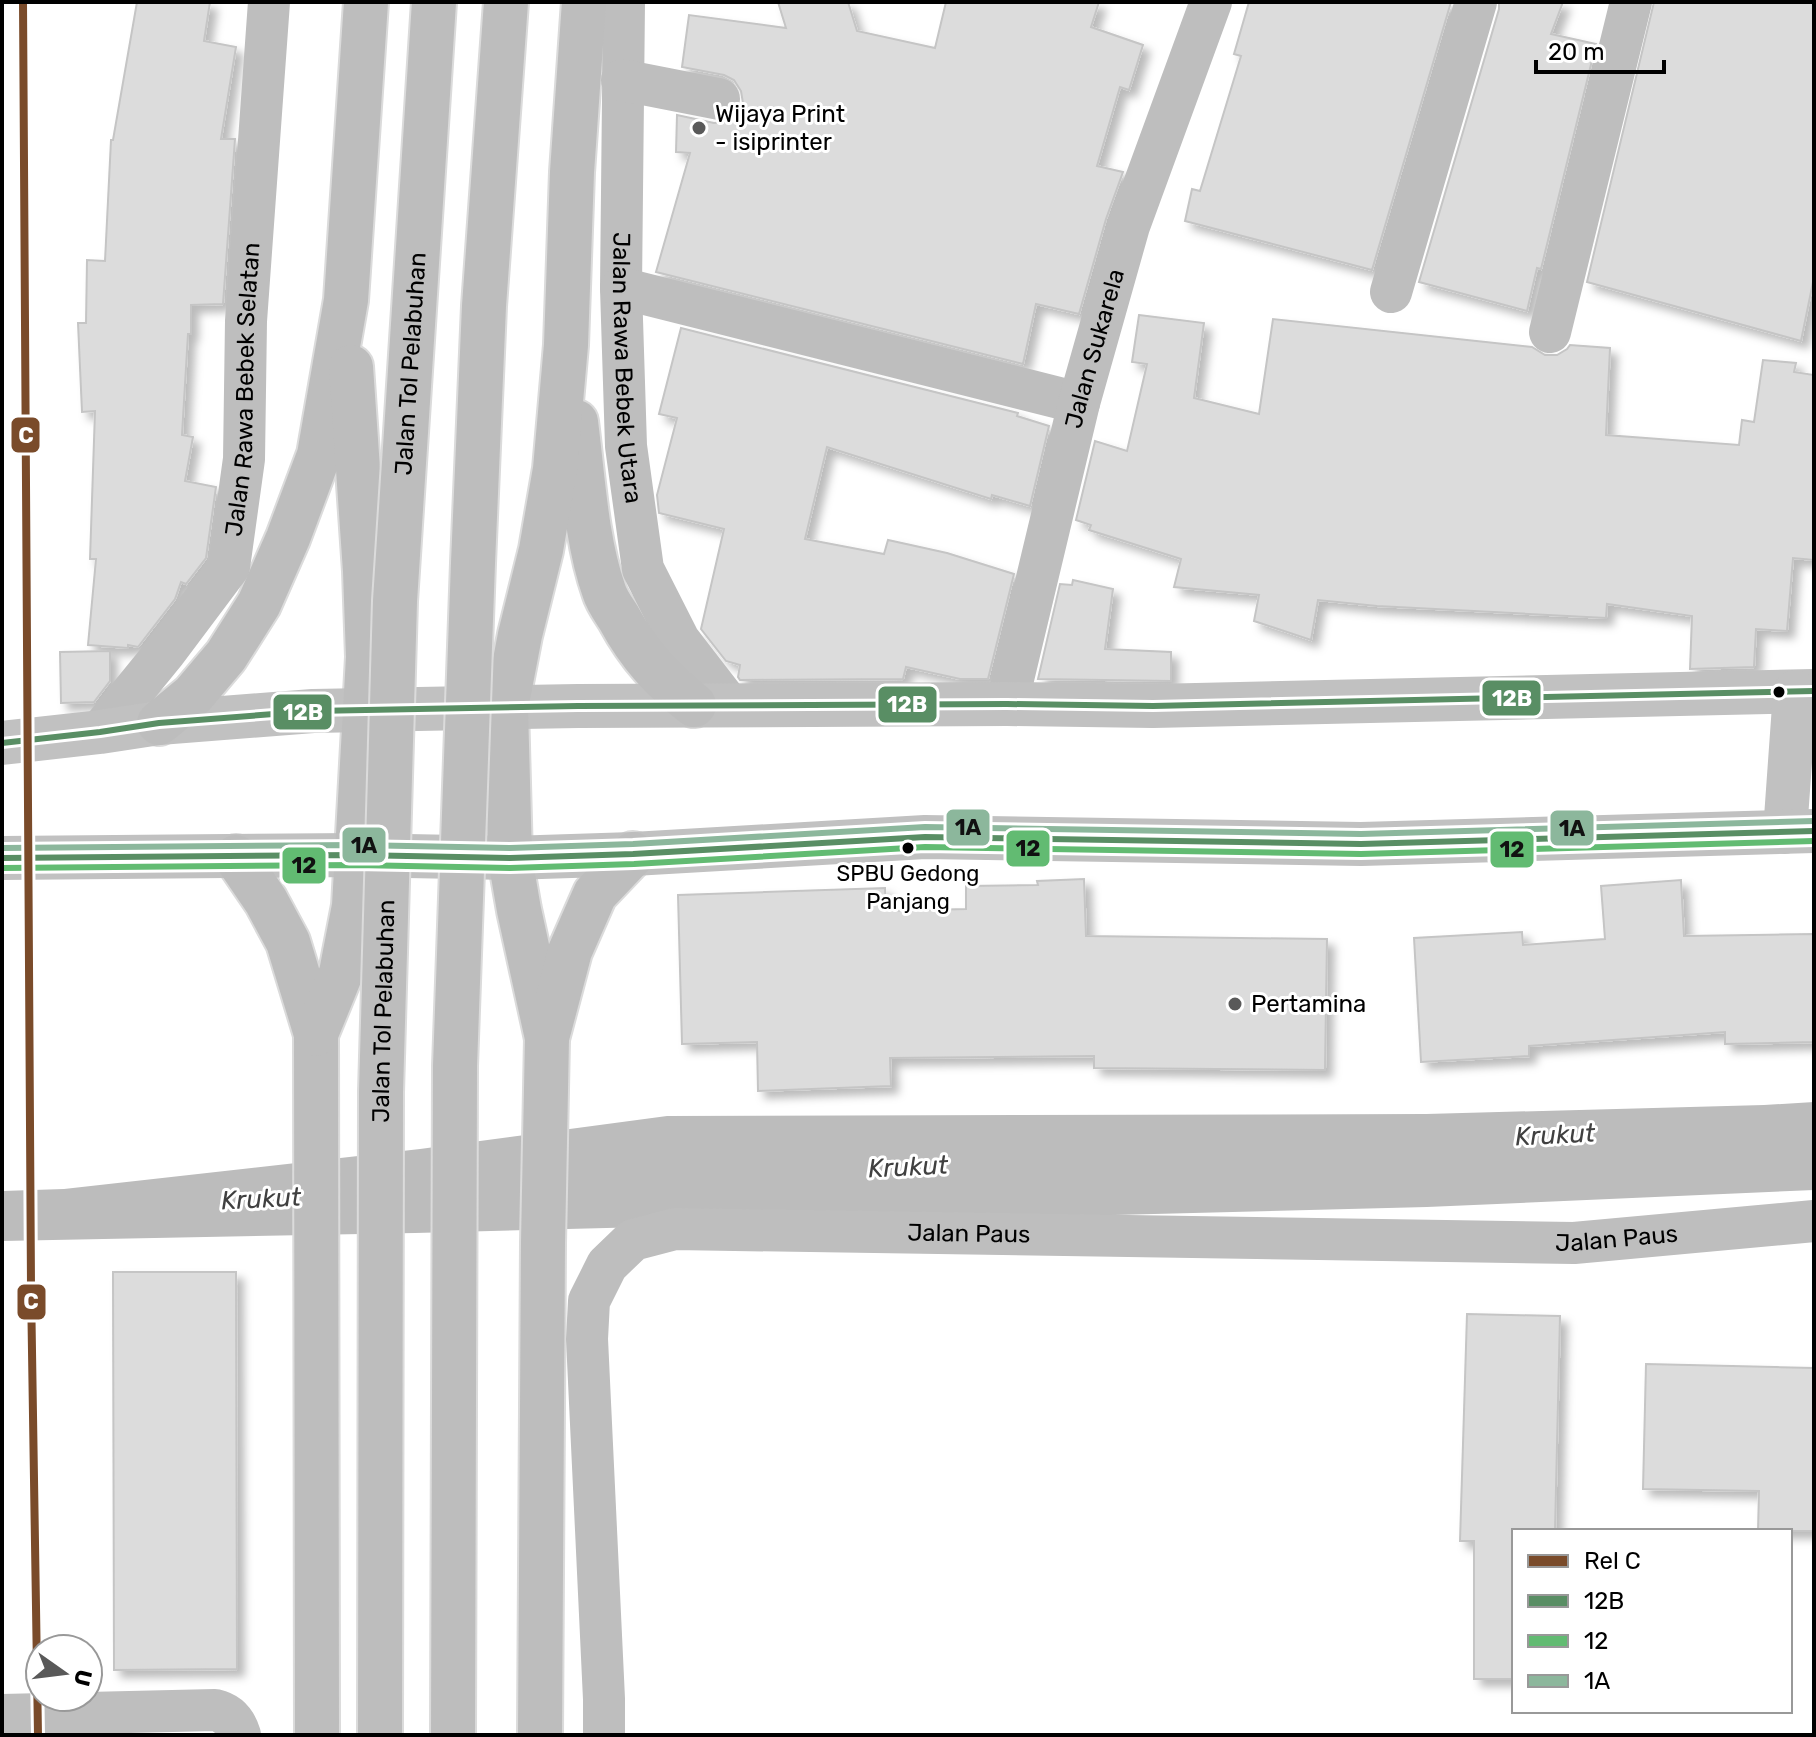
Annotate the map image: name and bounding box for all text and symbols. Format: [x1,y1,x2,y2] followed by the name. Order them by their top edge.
[1536,24,1664,74] scale bar
[1548,38,1605,66] text: 20 m
[715,100,845,156] place label: Wijaya Print - isiprinter
[690,119,708,137] marker: Wijaya Print - isiprinter
[607,232,648,505] street label: Jalan Rawa Bebek Utara
[219,241,266,538] street label: Jalan Rawa Bebek Selatan
[389,251,432,476] street label: Jalan Tol Pelabuhan
[1059,266,1130,431] street label: Jalan Sukarela
[10,416,41,454] line badge: C
[18,422,34,449] text: C
[1481,679,1542,717] line badge: 12B
[1771,684,1787,700] unlabelled marker
[877,685,938,724] line badge: 12B
[1492,685,1532,712] text: 12B
[887,691,927,718] text: 12B
[272,693,333,731] line badge: 12B
[283,699,323,726] text: 12B
[945,808,991,847] line badge: 1A
[1549,809,1595,847] line badge: 1A
[955,814,982,841] text: 1A
[1559,815,1586,842] text: 1A
[341,826,387,864] line badge: 1A
[1005,829,1051,868] line badge: 12
[1489,830,1535,869] line badge: 12
[351,832,378,859] text: 1A
[1015,835,1041,862] text: 12
[1499,836,1525,863] text: 12
[900,840,916,856] marker: SPBU Gedong Panjang
[281,846,327,885] line badge: 12
[291,852,317,879] text: 12
[837,860,979,915] place label: SPBU Gedong Panjang
[367,899,400,1123] street label: Jalan Tol Pelabuhan
[1251,990,1366,1018] place label: Pertamina
[1226,995,1244,1013] marker: Pertamina
[1514,1117,1597,1153] water label: Krukut
[867,1149,950,1185] water label: Krukut
[220,1181,303,1217] water label: Krukut
[907,1219,1031,1249] street label: Jalan Paus
[1555,1220,1679,1257] street label: Jalan Paus
[16,1283,47,1321] line badge: C
[23,1288,39,1315] text: C
[1512,1529,1792,1713] legend
[1584,1547,1641,1575] text: Rel C
[1584,1587,1624,1615] text: 12B
[1584,1627,1608,1655] text: 12
[24,1633,104,1713] north arrow
[68,1667,98,1689] text: U
[1584,1667,1610,1695] text: 1A

